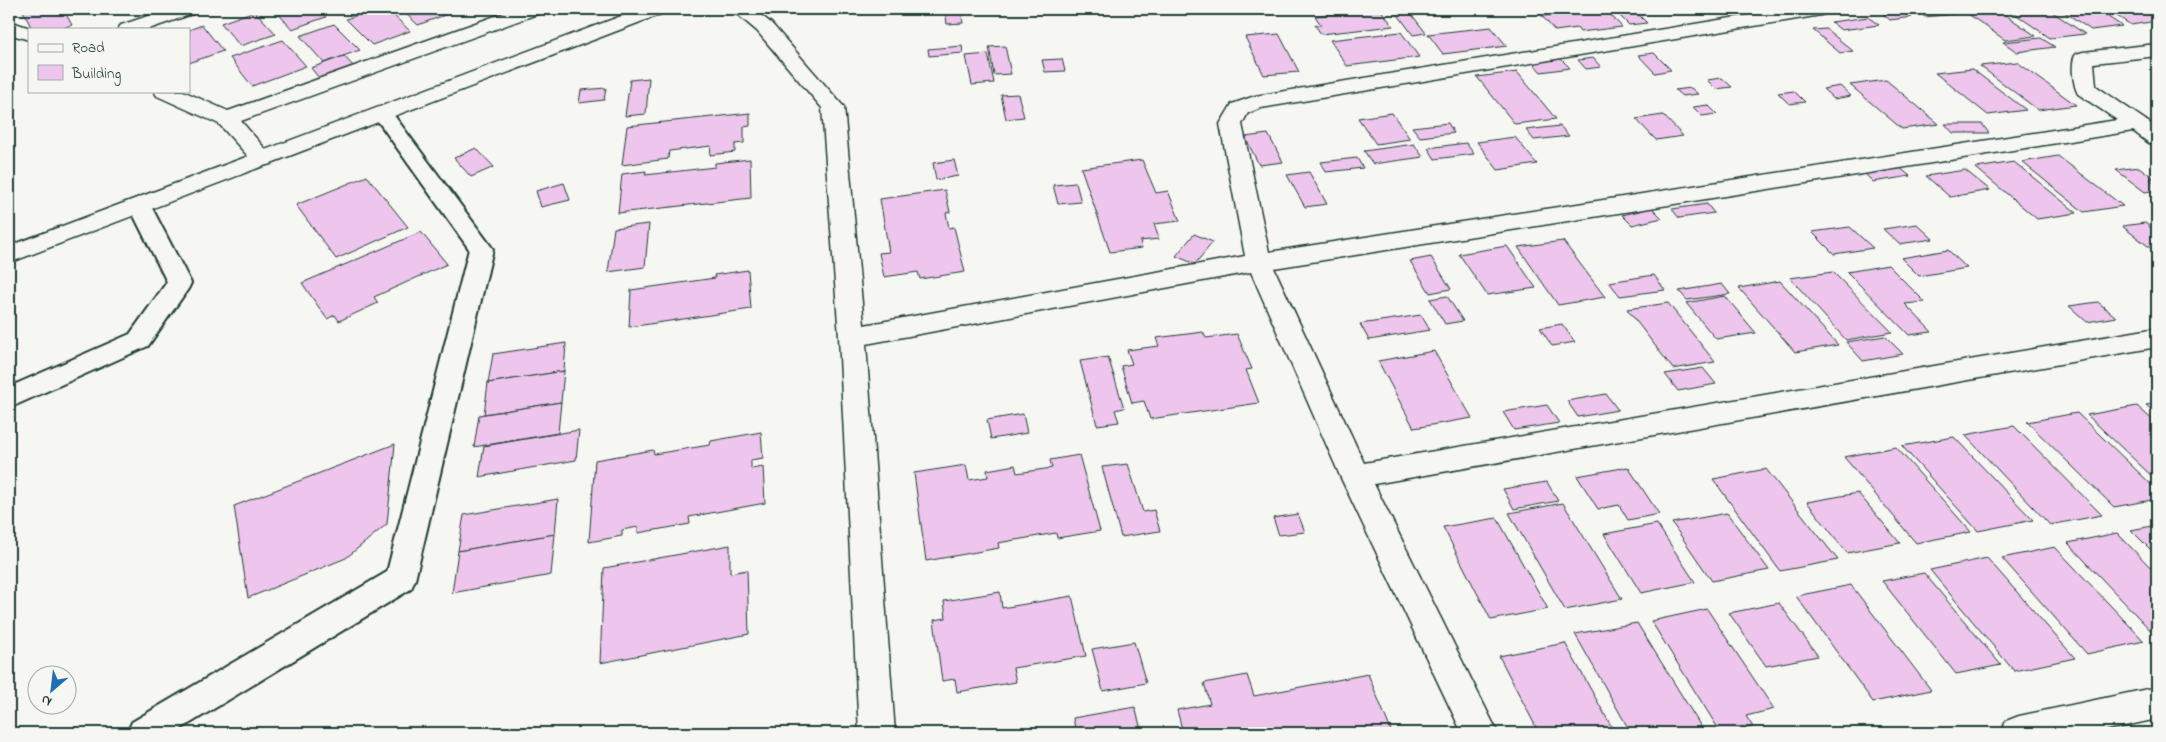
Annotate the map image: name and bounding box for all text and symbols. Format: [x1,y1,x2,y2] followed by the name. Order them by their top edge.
[28,28,190,92] legend
[72,37,105,59] text: Road
[71,63,121,86] text: Building
[28,664,78,714] north arrow
[37,689,56,712] text: N

